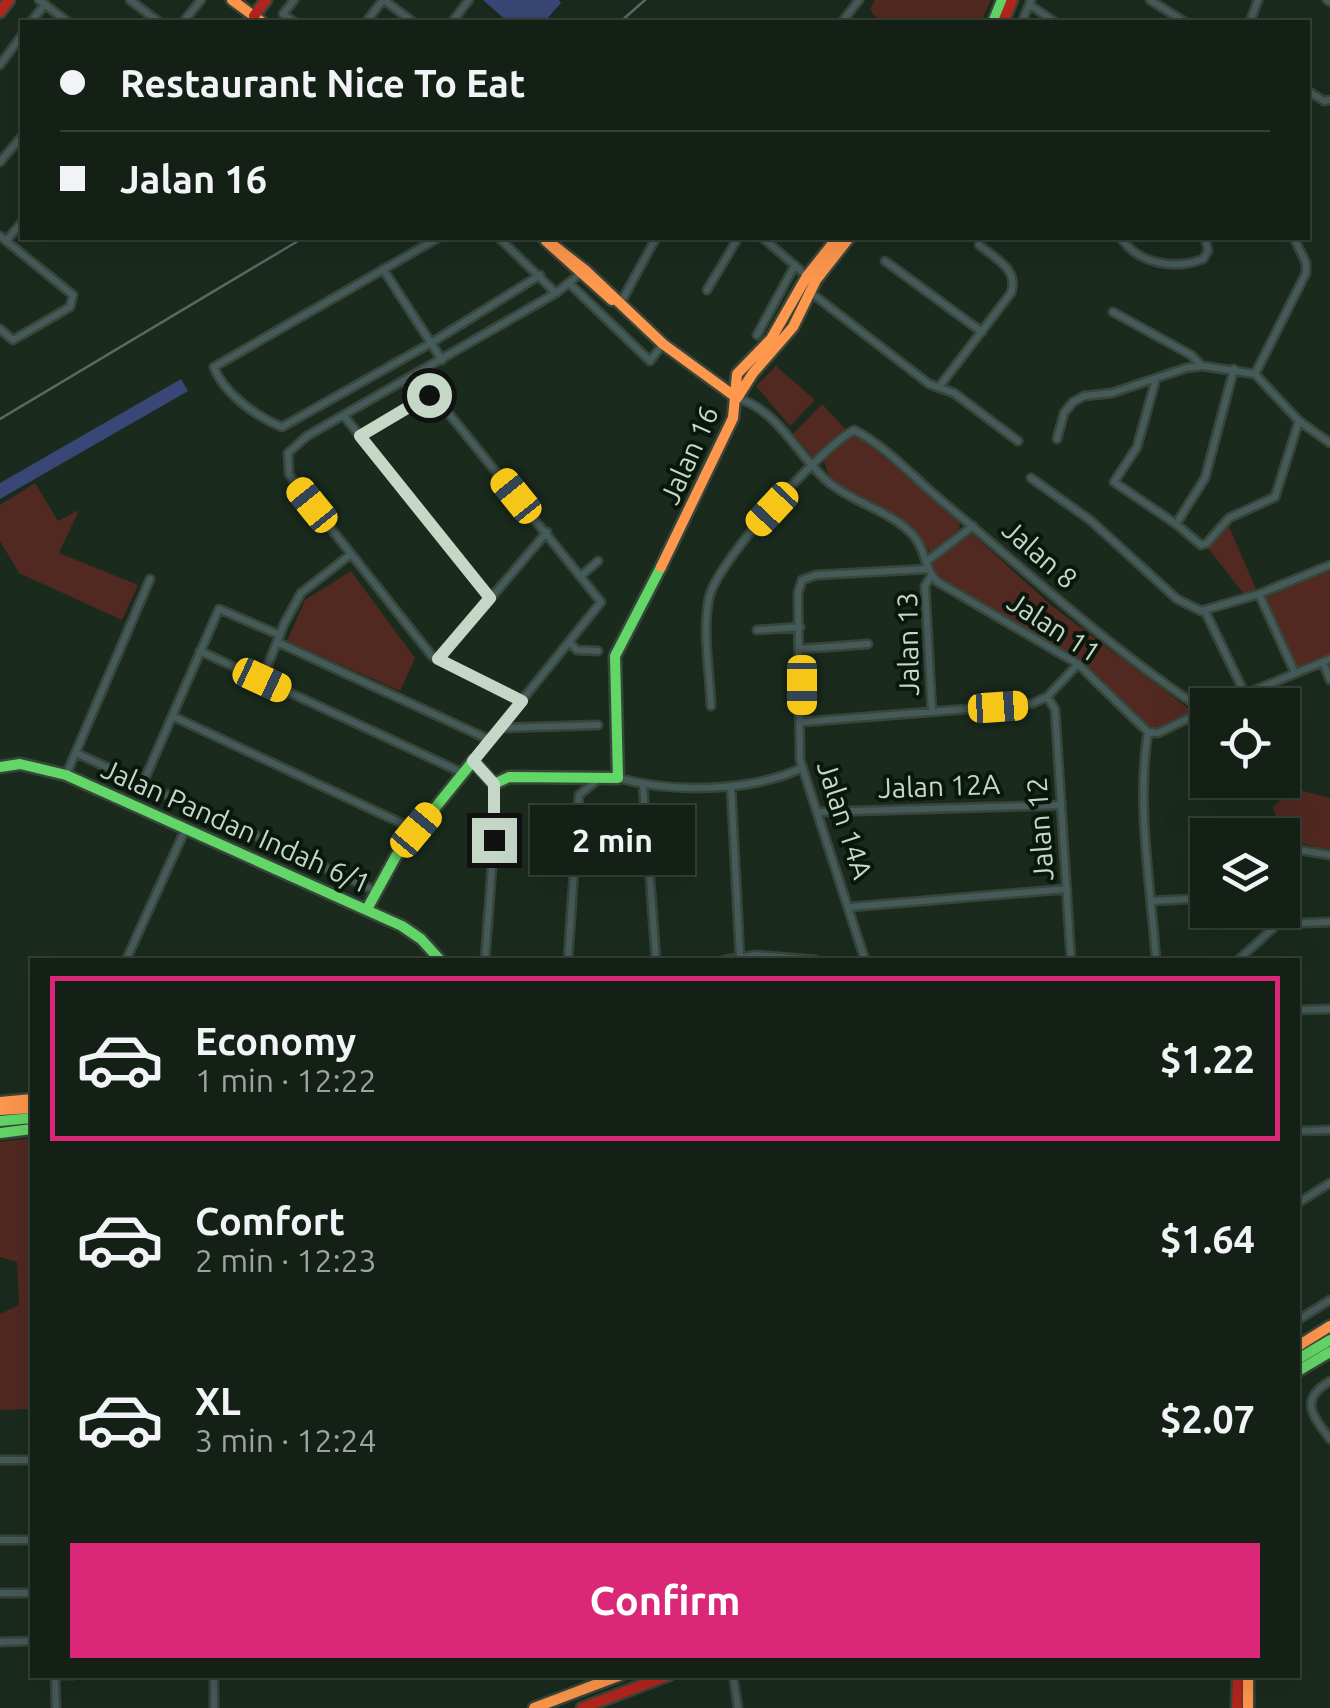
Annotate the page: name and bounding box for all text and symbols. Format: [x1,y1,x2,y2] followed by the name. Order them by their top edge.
[120,62,525,104] text: Restaurant Nice To Eat
[120,158,267,200] text: Jalan 16
[407,373,452,418] route start
[653,401,724,509] street label: Jalan 16
[485,463,547,529] car
[281,472,343,538] car
[741,477,803,541] car
[997,513,1084,594] street label: Jalan 8
[1002,585,1106,668] street label: Jalan 11
[891,592,924,696] street label: Jalan 13
[228,654,296,706] car
[787,655,817,715] car
[1190,688,1300,928] map controls
[1190,688,1300,798] button: locate
[967,690,1029,724] car
[97,752,375,899] street label: Jalan Pandan Indah 6/1
[812,757,879,883] street label: Jalan 14A
[877,768,1001,803] street label: Jalan 12A
[1020,776,1059,882] street label: Jalan 12
[385,797,447,863] car
[529,805,694,875] callout: 2 min
[472,818,517,863] route end
[1190,818,1300,928] button: layers
[572,822,653,858] text: 2 min
[75,1014,165,1104] icon: car
[195,1020,356,1062] text: Economy
[1160,1038,1255,1080] text: $1.22
[195,1062,377,1098] text: 1 min · 12:22
[75,1194,165,1284] icon: car
[195,1200,345,1242] text: Comfort
[1160,1218,1255,1260] text: $1.64
[195,1242,377,1278] text: 2 min · 12:23
[75,1374,165,1464] icon: car
[195,1380,241,1422] text: XL
[1160,1398,1255,1440] text: $2.07
[195,1422,377,1458] text: 3 min · 12:24
[70,1543,1260,1658] button: Confirm

